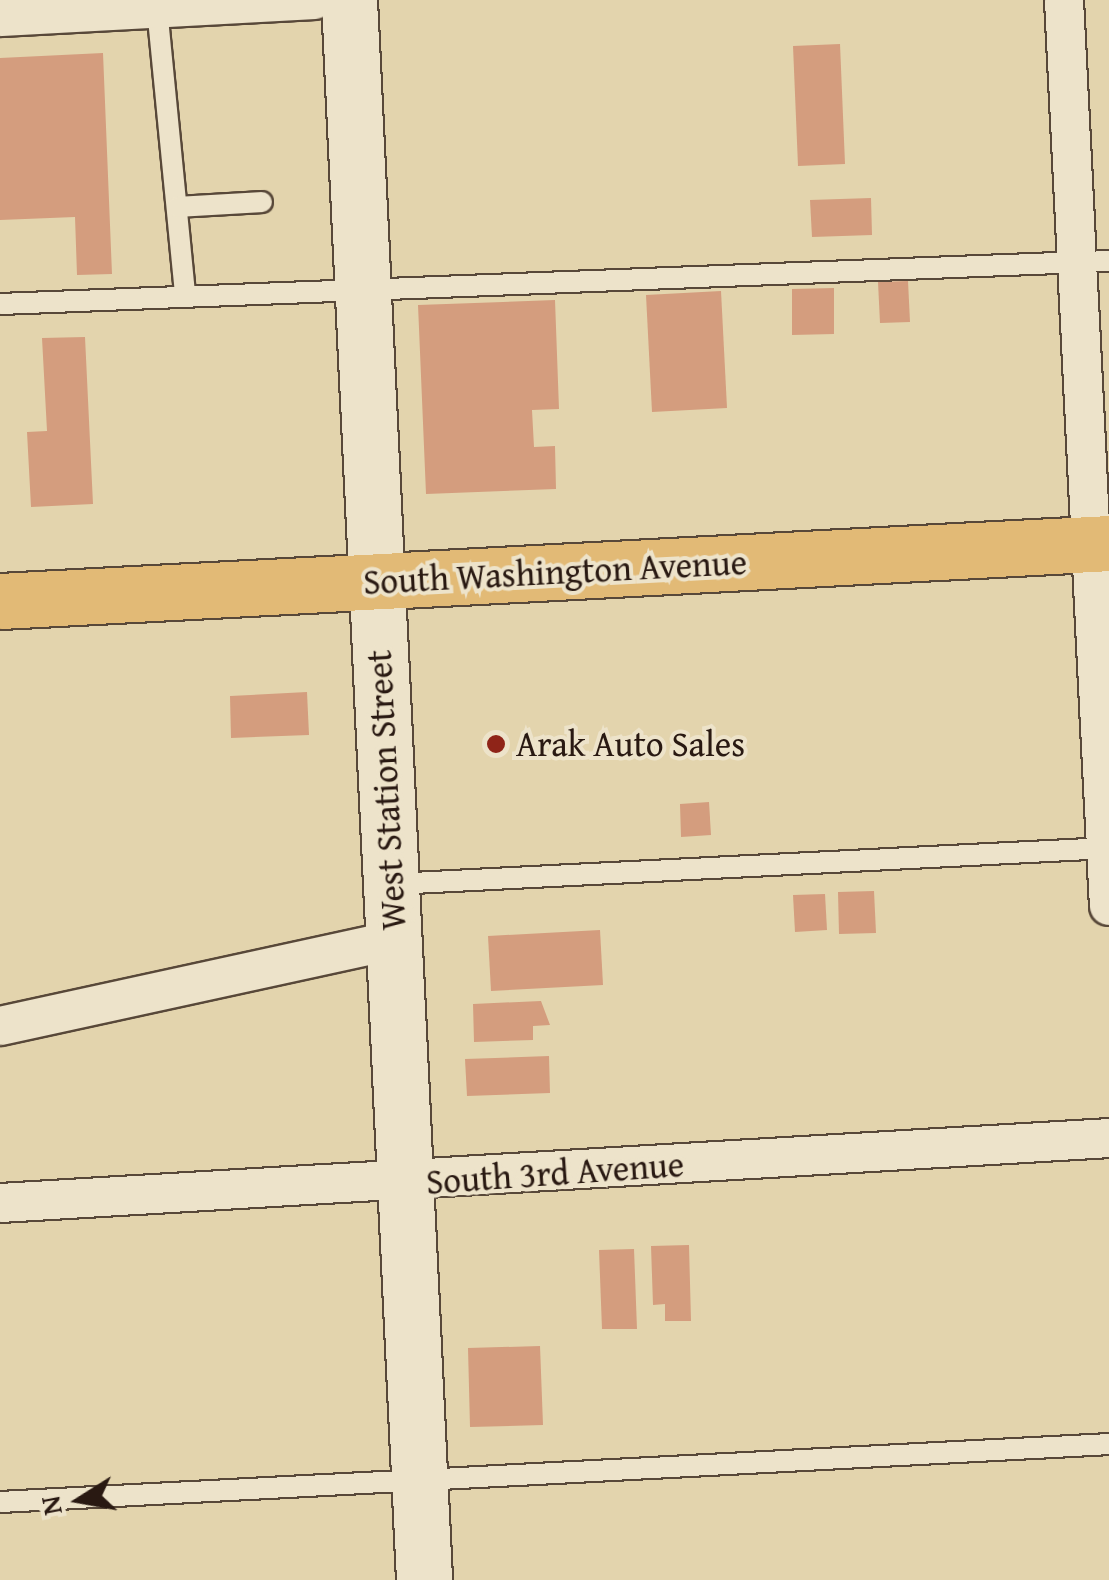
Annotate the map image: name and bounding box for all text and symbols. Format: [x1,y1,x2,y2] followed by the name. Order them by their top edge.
[362,541,748,603] street label: South Washington Avenue
[358,649,414,931] street label: West Station Street
[516,723,745,765] place label: Arak Auto Sales
[485,733,507,755] marker: Arak Auto Sales
[425,1143,685,1203] street label: South 3rd Avenue
[30,1450,130,1550] north arrow
[28,1493,72,1519] text: N

